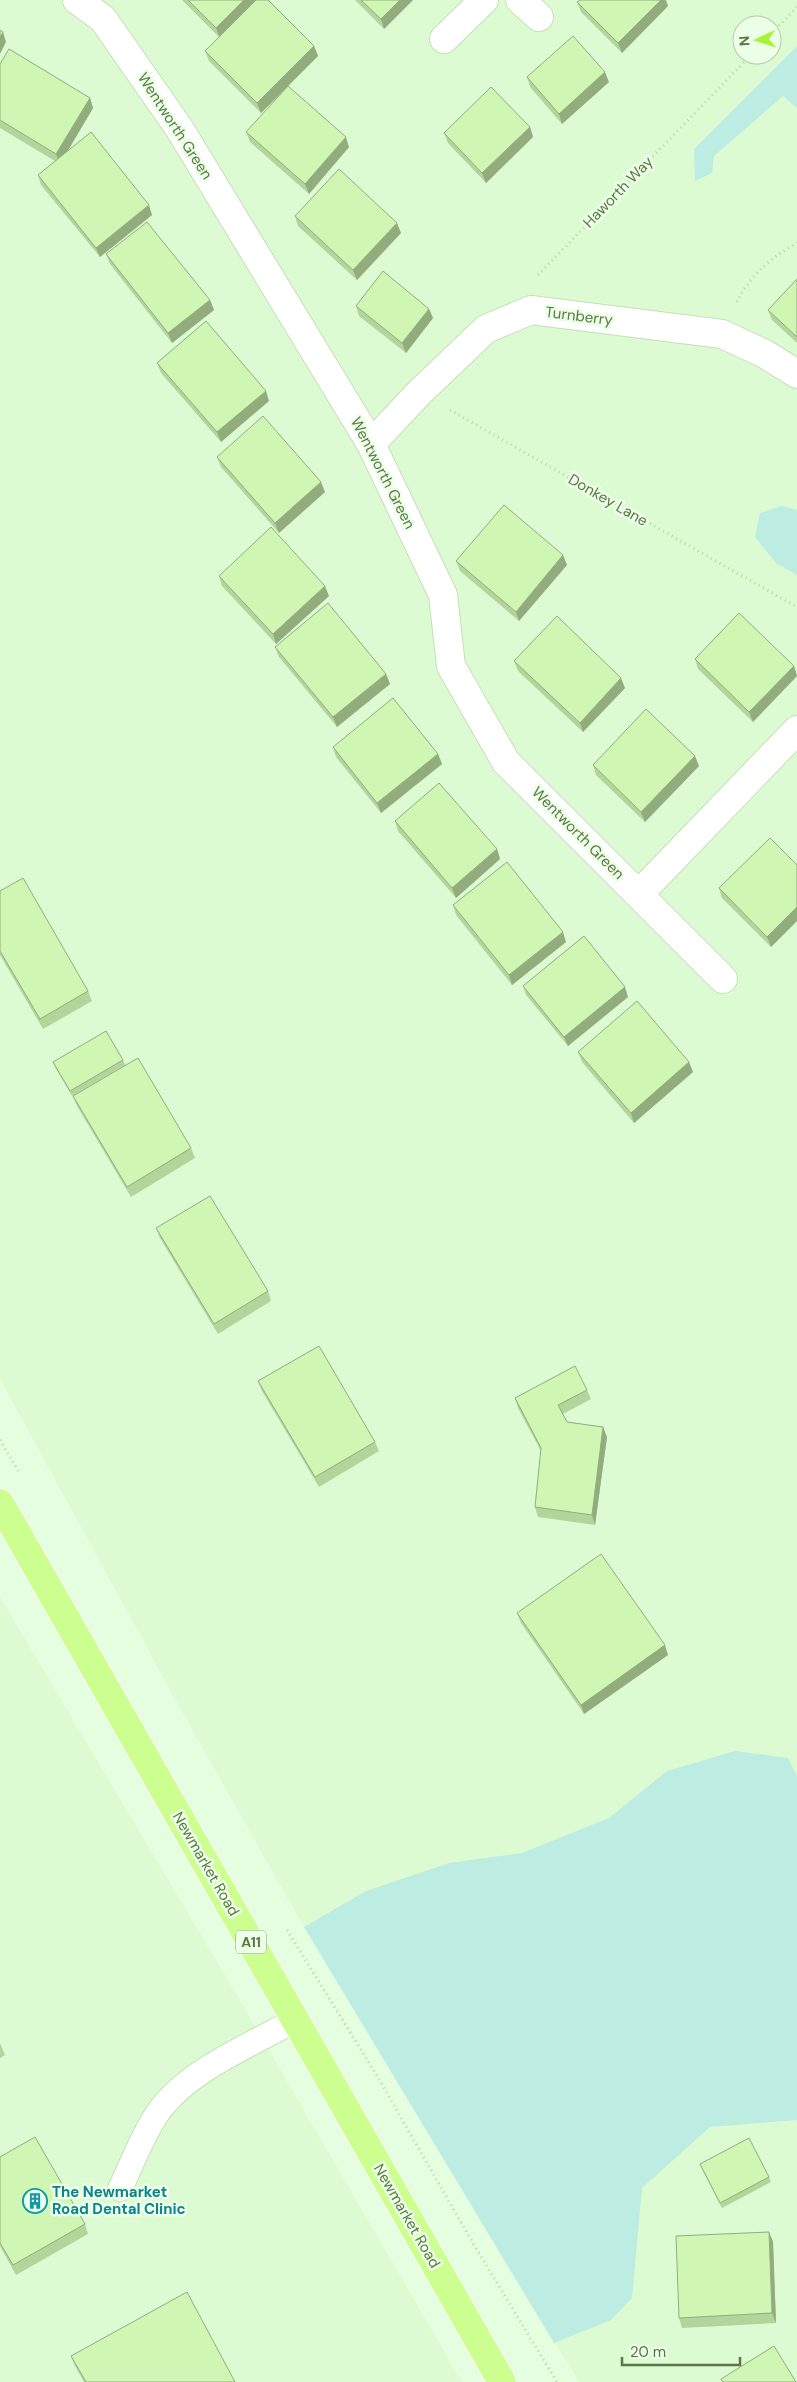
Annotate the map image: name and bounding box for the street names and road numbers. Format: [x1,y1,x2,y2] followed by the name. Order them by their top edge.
[133,69,217,183] street label: Wentworth Green
[579,151,658,232] street label: Haworth Way
[544,302,615,330] street label: Turnberry
[346,414,420,532] street label: Wentworth Green
[565,469,651,531] street label: Donkey Lane
[527,782,629,884] street label: Wentworth Green
[168,1808,244,1920] street label: Newmarket Road
[236,1930,266,1954] road number: A11
[369,2160,445,2272] street label: Newmarket Road

